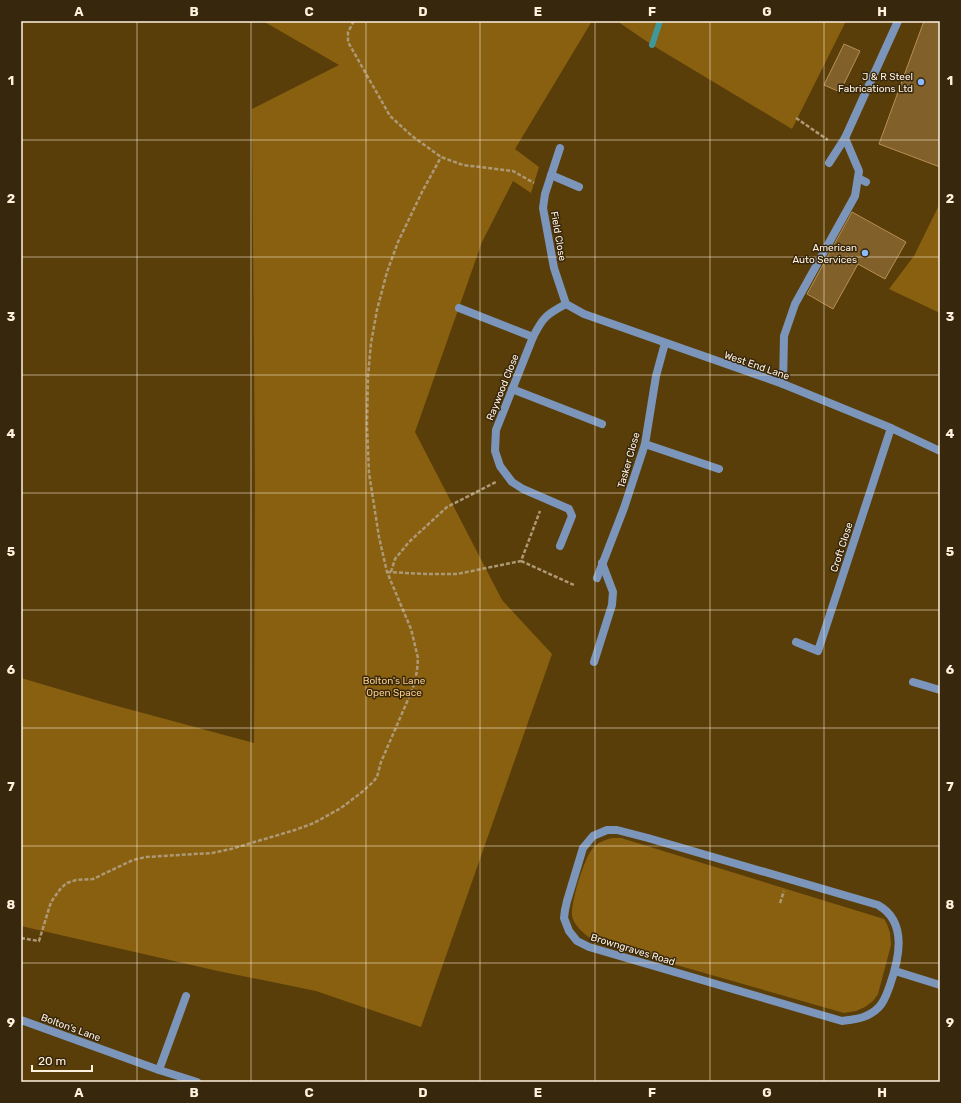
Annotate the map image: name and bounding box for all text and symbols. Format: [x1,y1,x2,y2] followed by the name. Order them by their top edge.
[74,4,84,19] text: A
[189,4,199,19] text: B
[304,4,314,19] text: C
[418,4,428,19] text: D
[534,4,542,19] text: E
[648,4,656,19] text: F
[762,4,772,19] text: G
[877,4,887,19] text: H
[838,71,913,95] place label: J & R Steel Fabrications Ltd
[8,73,14,88] text: 1
[947,73,953,88] text: 1
[916,77,926,87] marker: J & R Steel Fabrications Ltd
[7,191,15,206] text: 2
[946,191,954,206] text: 2
[548,210,568,262] street label: Field Close
[792,242,857,266] place label: American Auto Services
[860,248,870,258] marker: American Auto Services
[7,309,16,324] text: 3
[946,309,955,324] text: 3
[722,349,791,383] street label: West End Lane
[484,352,522,422] street label: Raywood Close
[7,426,16,441] text: 4
[946,426,955,441] text: 4
[615,431,643,490] street label: Tasker Close
[828,520,856,574] street label: Croft Close
[7,544,15,559] text: 5
[946,544,954,559] text: 5
[7,662,16,677] text: 6
[946,662,955,677] text: 6
[363,675,426,699] park label: Bolton's Lane Open Space
[7,779,15,794] text: 7
[946,779,954,794] text: 7
[7,897,16,912] text: 8
[946,897,955,912] text: 8
[589,931,676,968] street label: Browngraves Road
[39,1012,102,1044] street label: Bolton's Lane
[7,1015,15,1030] text: 9
[946,1015,954,1030] text: 9
[32,1047,92,1073] scale bar
[38,1054,66,1068] text: 20 m
[74,1085,84,1100] text: A
[189,1085,199,1100] text: B
[304,1085,314,1100] text: C
[418,1085,428,1100] text: D
[534,1085,542,1100] text: E
[648,1085,656,1100] text: F
[762,1085,772,1100] text: G
[877,1085,887,1100] text: H

